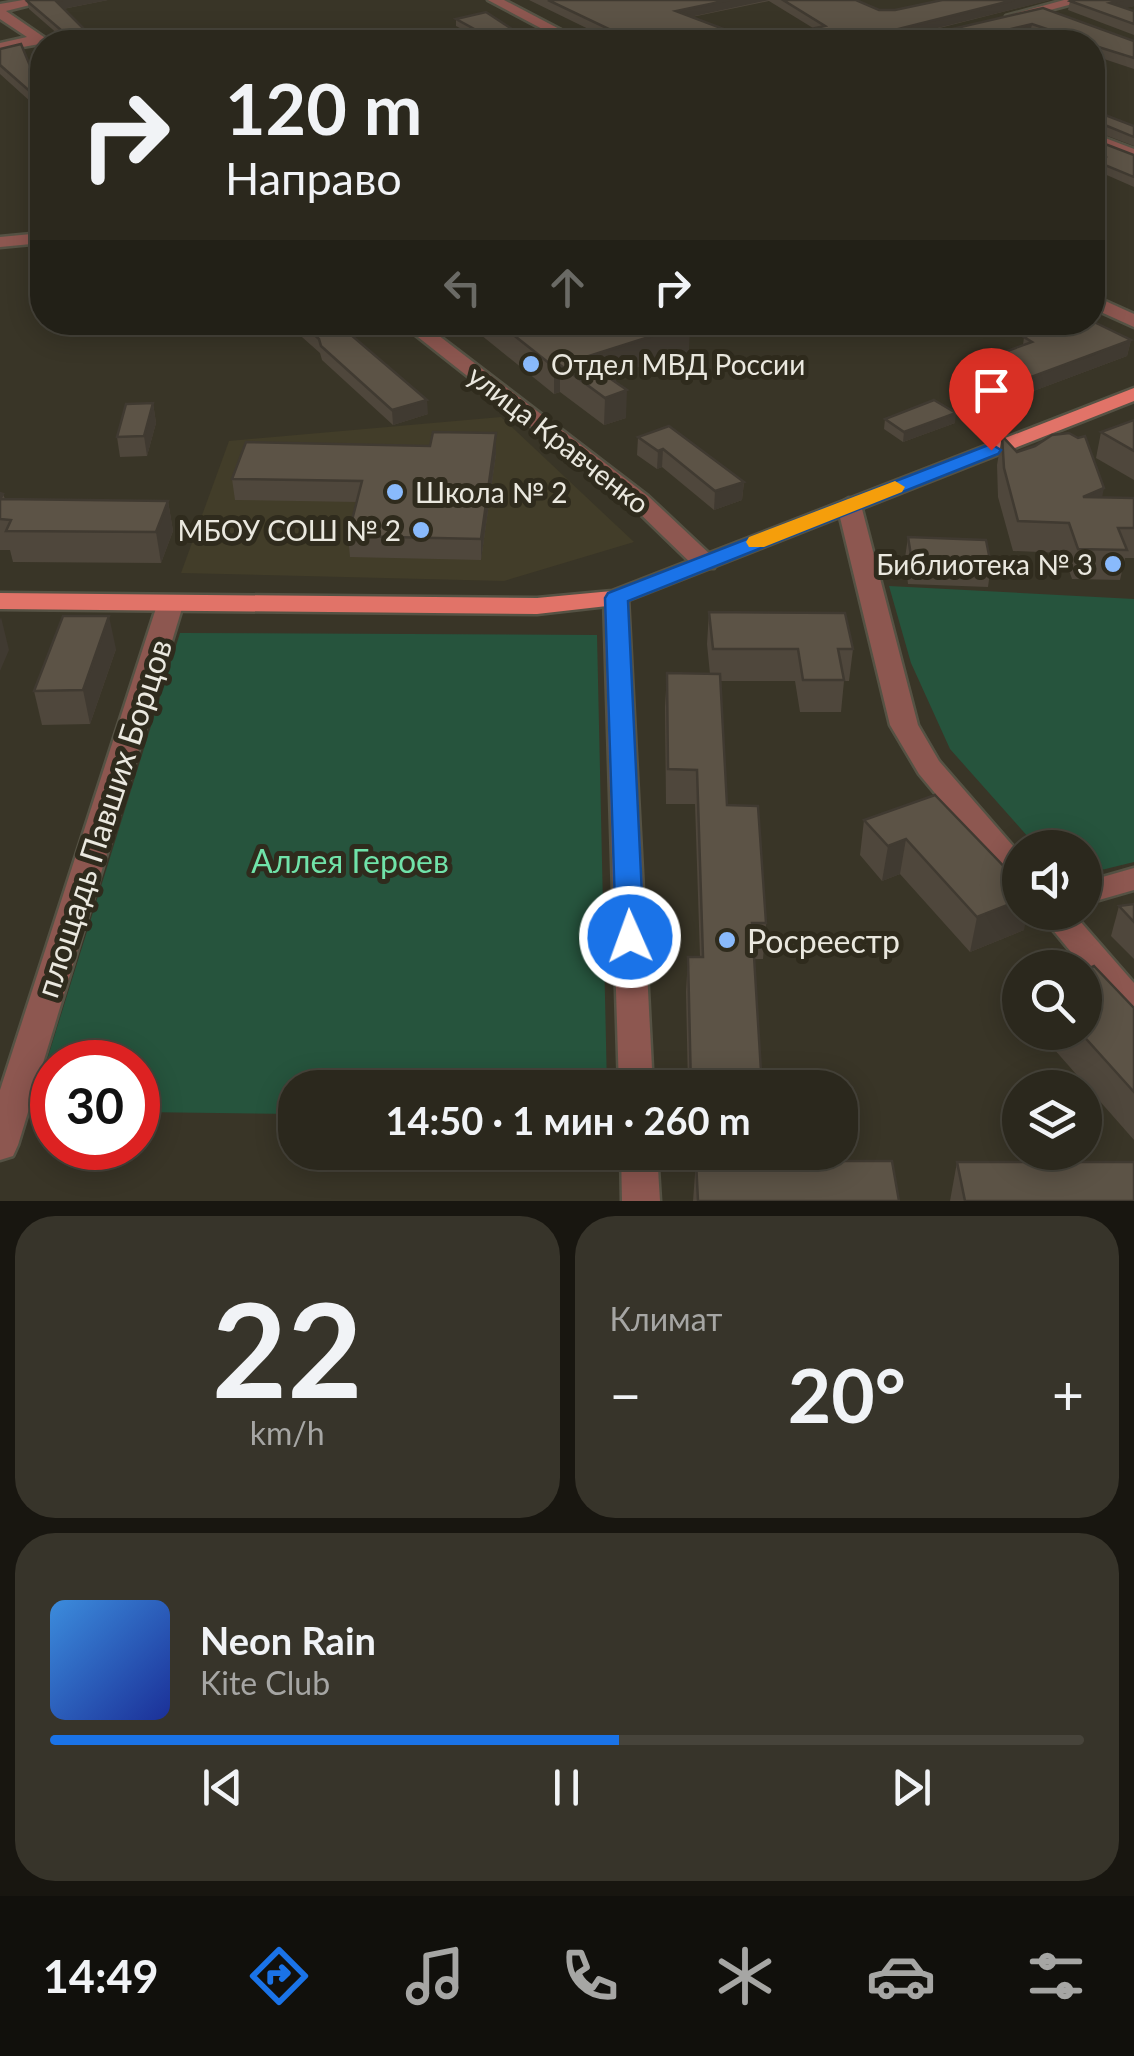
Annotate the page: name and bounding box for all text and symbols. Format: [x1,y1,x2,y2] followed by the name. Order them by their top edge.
[225,66,422,150] text: 120 m
[60,70,190,200] icon: right
[225,151,402,205] text: Направо
[435,260,490,315] icon: left
[540,260,595,315] icon: ahead
[645,260,700,315] icon: right
[551,347,805,381] place label: Отдел МВД России
[949,348,1034,451] pin
[520,353,542,375] marker: Отдел МВД России
[462,358,656,520] street label: улица Кравченко
[964,363,1019,418] icon: arrive
[415,475,568,509] place label: Школа № 2
[384,481,406,503] marker: Школа № 2
[177,513,401,547] place label: МБОУ СОШ № 2
[410,519,432,541] marker: МБОУ СОШ № 2
[876,547,1093,581] place label: Библиотека № 3
[1102,553,1124,575] marker: Библиотека № 3
[27,634,179,1002] street label: площадь Павших Борцов
[1002,830,1102,1170] map controls
[1002,830,1102,930] button: sound
[251,841,449,880] park label: Аллея Героев
[578,885,682,989] position arrow
[747,921,900,960] place label: Росреестр
[716,929,738,951] marker: Росреестр
[1002,950,1102,1050] button: search
[30,1040,160,1170] speed limit sign: 30
[1002,1070,1102,1170] button: layers
[385,1097,751,1143] text: 14:50 · 1 мин · 260 m
[212,1270,363,1426] text: 22
[610,1299,722,1338] text: Климат
[788,1349,906,1439] text: 20°
[610,1361,641,1427] text: −
[1052,1361,1084,1427] text: +
[250,1413,325,1452] text: km/h
[200,1617,376,1663] text: Neon Rain
[200,1663,330,1702] text: Kite Club
[195,1760,250,1815] icon: previous
[539,1760,594,1815] icon: pause
[884,1760,939,1815] icon: next
[244,1941,314,2011] icon: directions
[400,1941,470,2011] icon: music
[555,1941,625,2011] icon: phone
[710,1941,780,2011] icon: climate
[866,1941,936,2011] icon: car
[1021,1941,1091,2011] icon: filters
[43,1949,159,2003] text: 14:49

